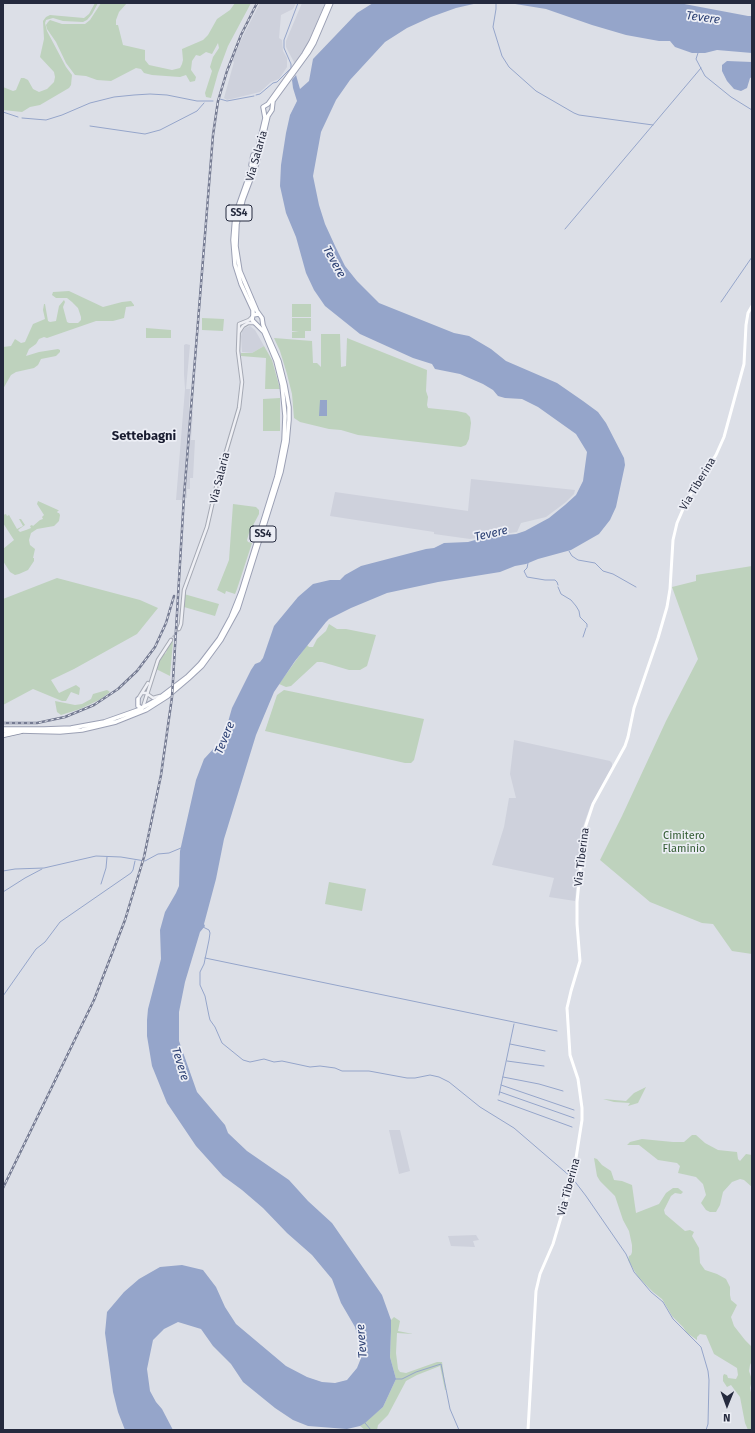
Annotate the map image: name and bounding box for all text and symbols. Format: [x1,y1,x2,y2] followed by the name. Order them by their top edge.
[685,9,721,27] water label: Tevere
[243,129,271,183] street label: Via Salaria
[226,205,252,221] road number: SS4
[319,244,349,280] water label: Tevere
[112,428,176,444] district label: Settebagni
[207,451,233,505] street label: Via Salaria
[677,455,719,513] street label: Via Tiberina
[473,523,509,545] water label: Tevere
[250,526,276,542] road number: SS4
[212,720,238,756] water label: Tevere
[572,827,592,887] street label: Via Tiberina
[663,829,705,855] park label: Cimitero Flaminio
[168,1046,192,1082] water label: Tevere
[555,1157,583,1217] street label: Via Tiberina
[353,1323,371,1359] water label: Tevere
[707,1385,747,1425] north arrow
[723,1411,731,1424] text: N

